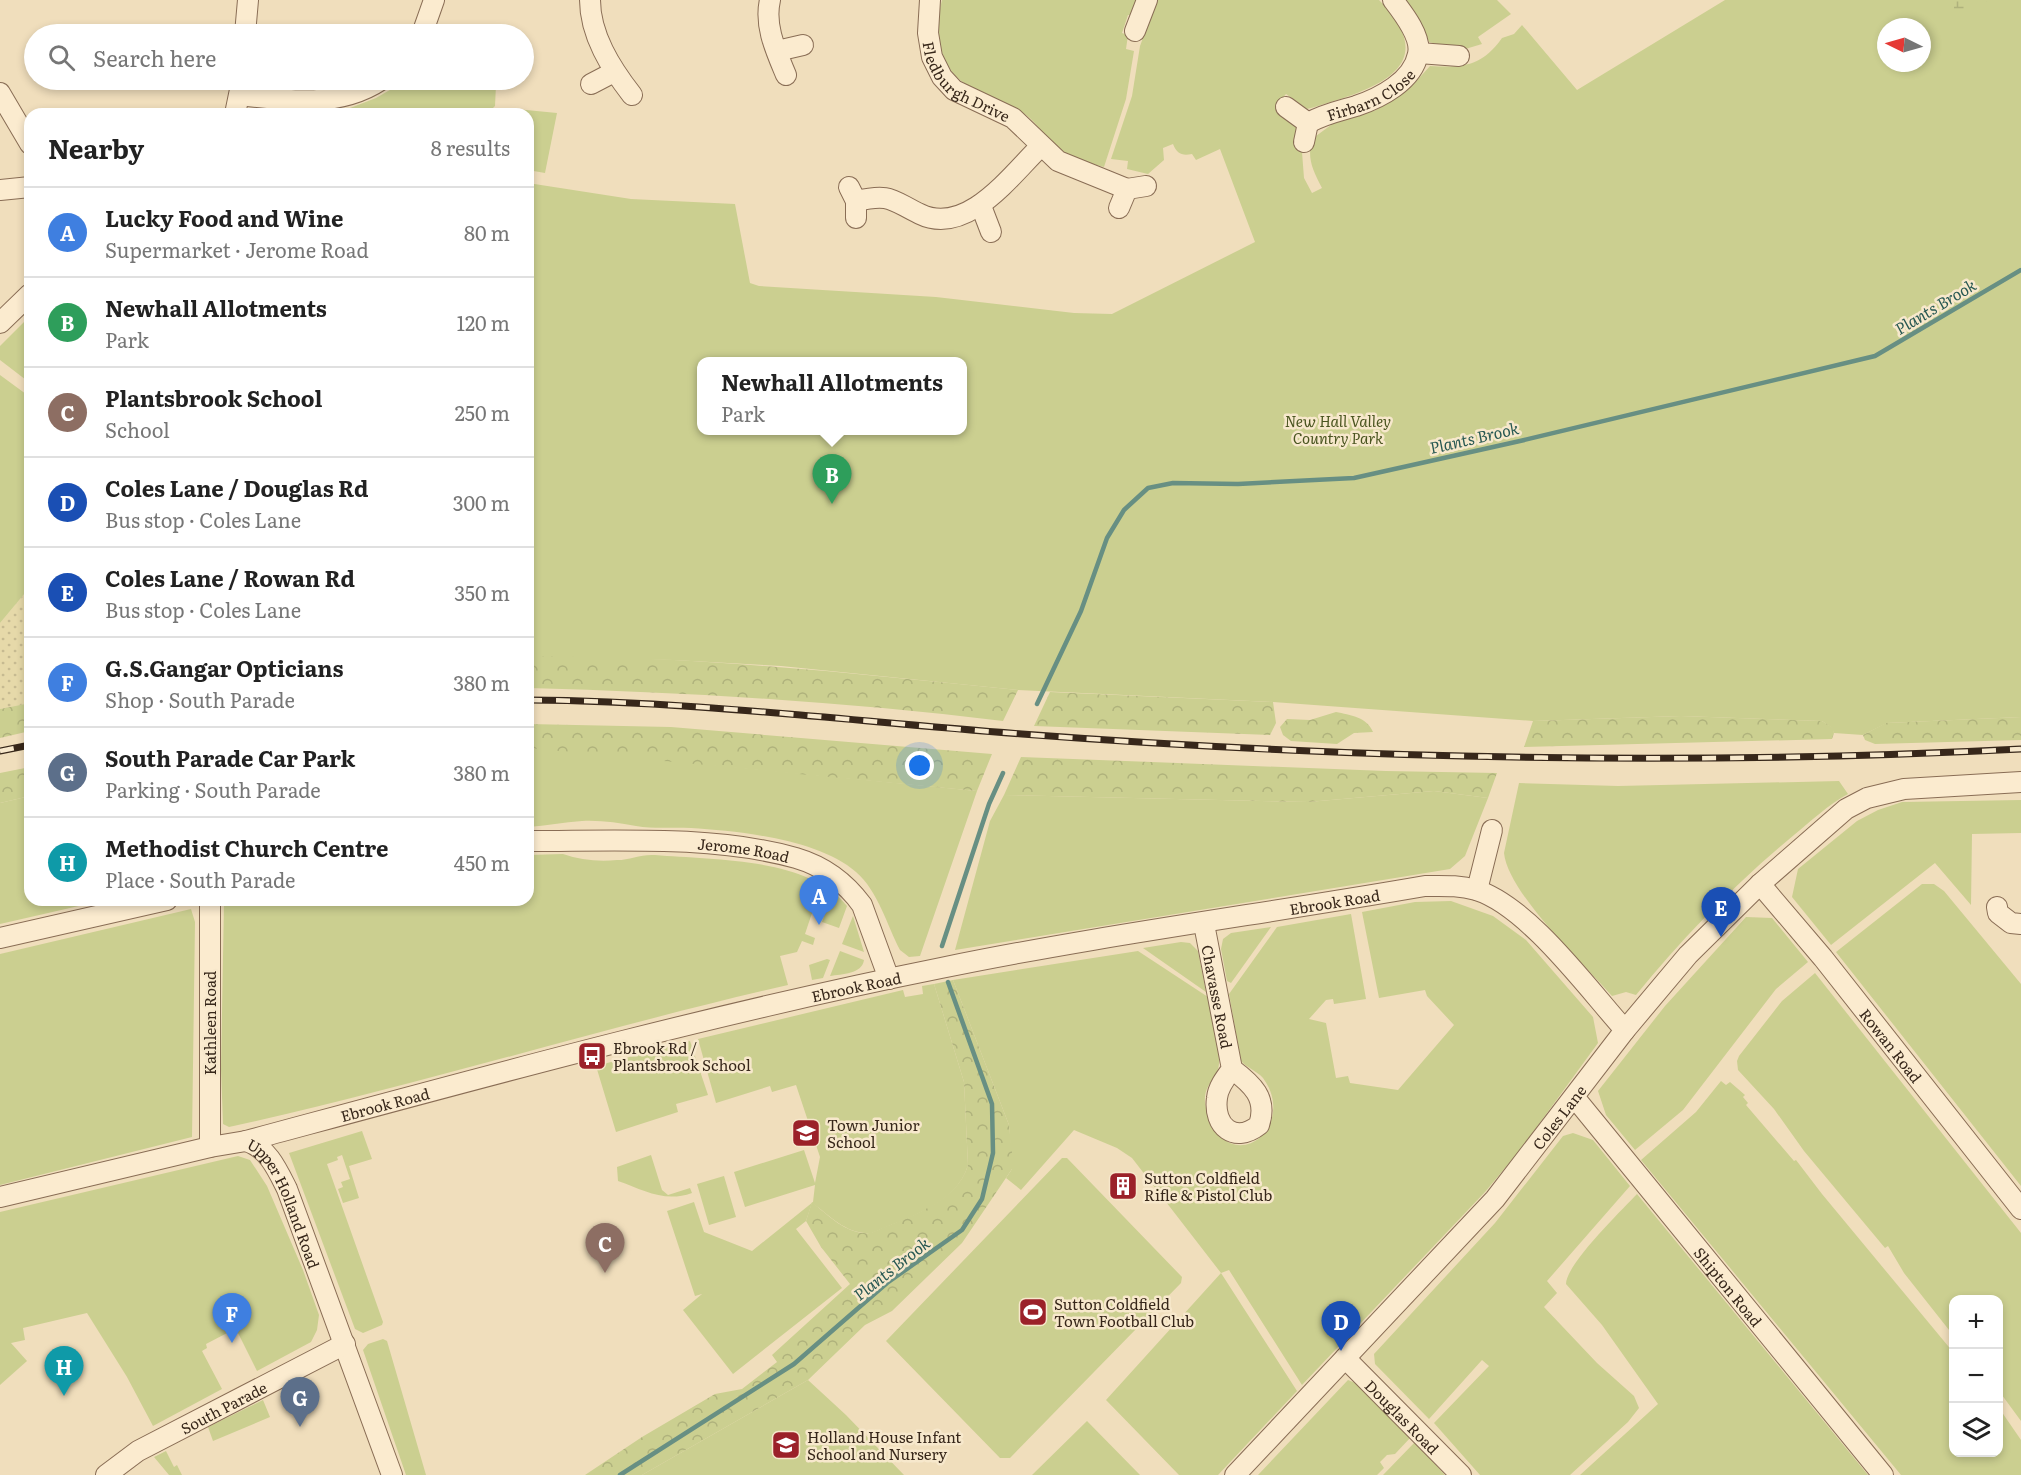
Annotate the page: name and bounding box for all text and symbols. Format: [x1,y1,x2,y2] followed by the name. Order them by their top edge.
[1877,18,1931,72] north arrow
[24,24,534,90] search box
[918,39,1014,127] street label: Fledburgh Drive
[45,41,78,74] icon: search
[93,41,216,74] text: Search here
[1323,63,1420,125] street label: Firbarn Close
[48,128,144,167] text: Nearby
[431,132,510,162] text: 8 results
[105,201,344,234] text: Lucky Food and Wine
[60,217,75,247] text: A
[464,217,510,247] text: 80 m
[105,234,369,264] text: Supermarket · Jerome Road
[1890,272,1980,340] water label: Plants Brook
[105,291,327,324] text: Newhall Allotments
[61,307,74,337] text: B
[457,307,510,337] text: 120 m
[105,324,149,354] text: Park
[697,357,967,435] popup
[721,365,943,398] text: Newhall Allotments
[105,381,322,414] text: Plantsbrook School
[60,397,75,427] text: C
[455,397,510,427] text: 250 m
[721,398,765,428] text: Park
[1285,409,1391,449] park label: New Hall Valley Country Park
[105,414,170,444] text: School
[1427,415,1521,459] water label: Plants Brook
[812,454,852,504] pin: B
[105,471,368,504] text: Coles Lane / Douglas Rd
[60,487,75,517] text: D
[453,487,510,517] text: 300 m
[105,504,301,534] text: Bus stop · Coles Lane
[105,561,355,594] text: Coles Lane / Rowan Rd
[61,577,74,607] text: E
[454,577,510,607] text: 350 m
[105,594,301,624] text: Bus stop · Coles Lane
[105,651,343,684] text: G.S.Gangar Opticians
[61,667,74,697] text: F
[453,667,510,697] text: 380 m
[105,684,295,714] text: Shop · South Parade
[105,741,355,774] text: South Parade Car Park
[905,751,934,780] your location
[60,757,75,787] text: G
[453,757,510,787] text: 380 m
[105,774,321,804] text: Parking · South Parade
[105,831,388,864] text: Methodist Church Centre
[697,831,792,867] street label: Jerome Road
[59,847,76,877] text: H
[454,847,510,877] text: 450 m
[105,864,295,894] text: Place · South Parade
[800,876,838,925] pin: A
[1288,882,1382,920] street label: Ebrook Road
[1702,888,1740,937] pin: E
[1197,943,1239,1050] street label: Chavasse Road
[809,965,903,1007] street label: Ebrook Road
[198,971,221,1075] street label: Kathleen Road
[1855,1003,1928,1087] street label: Rowan Road
[613,1036,751,1076] place label: Ebrook Rd / Plantsbrook School
[576,1040,608,1072] bus stop icon: Ebrook Rd / Plantsbrook School
[1526,1079,1591,1154] street label: Coles Lane
[338,1081,432,1127] street label: Ebrook Road
[827,1113,920,1153] place label: Town Junior School
[790,1117,822,1149] school or university icon: Town Junior School
[244,1132,327,1272] street label: Upper Holland Road
[1144,1166,1272,1206] place label: Sutton Coldfield Rifle & Pistol Club
[1107,1170,1139,1202] building icon: Sutton Coldfield Rifle & Pistol Club
[586,1224,624,1273] pin: C
[848,1230,934,1305] water label: Plants Brook
[1689,1241,1768,1331] street label: Shipton Road
[1054,1292,1194,1332] place label: Sutton Coldfield Town Football Club
[212,1294,252,1343] pin: F
[1949,1295,2003,1457] map controls
[1949,1295,2003,1349] button: +
[1017,1296,1049,1328] sports icon: Sutton Coldfield Town Football Club
[1322,1302,1360,1351] pin: D
[44,1346,84,1396] pin: H
[1949,1349,2003,1403] button: −
[1360,1374,1445,1459] street label: Douglas Road
[176,1375,271,1439] street label: South Parade
[280,1378,320,1427] pin: G
[1949,1403,2003,1457] button: layers
[807,1425,961,1465] place label: Holland House Infant School and Nursery
[770,1429,802,1461] school or university icon: Holland House Infant School and Nursery

